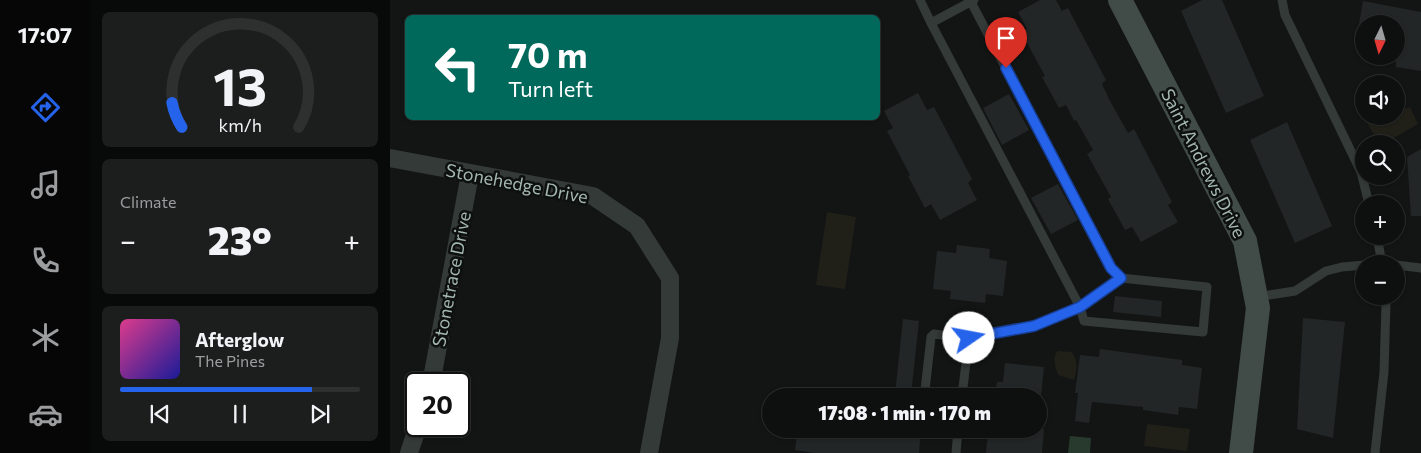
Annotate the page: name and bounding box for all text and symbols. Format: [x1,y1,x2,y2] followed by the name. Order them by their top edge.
[1355,15,1405,65] north arrow
[1355,15,1405,305] map controls
[985,17,1027,68] pin
[18,21,72,48] text: 17:07
[992,24,1020,52] icon: arrive
[508,32,588,75] text: 70 m
[425,35,490,100] icon: left
[213,53,267,117] text: 13
[508,75,593,102] text: Turn left
[1355,75,1405,125] button: sound
[1157,85,1251,241] street label: Saint Andrews Drive
[28,90,63,125] icon: directions
[218,114,262,136] text: km/h
[1355,135,1405,185] button: search
[444,158,590,208] street label: Stonehedge Drive
[28,167,63,202] icon: music
[120,192,176,211] text: Climate
[1355,195,1405,245] button: +
[427,210,475,348] street label: Stonetrace Drive
[208,216,272,263] text: 23°
[120,223,136,257] text: −
[344,223,360,257] text: +
[28,243,63,278] icon: phone
[1355,255,1405,305] button: −
[942,311,994,363] position arrow
[28,320,63,355] icon: climate
[195,328,284,351] text: Afterglow
[195,351,265,370] text: The Pines
[405,372,470,437] speed limit sign: 20
[28,397,63,432] icon: car
[146,400,174,428] icon: previous
[226,400,254,428] icon: pause
[306,400,334,428] icon: next
[818,401,991,424] text: 17:08 · 1 min · 170 m

